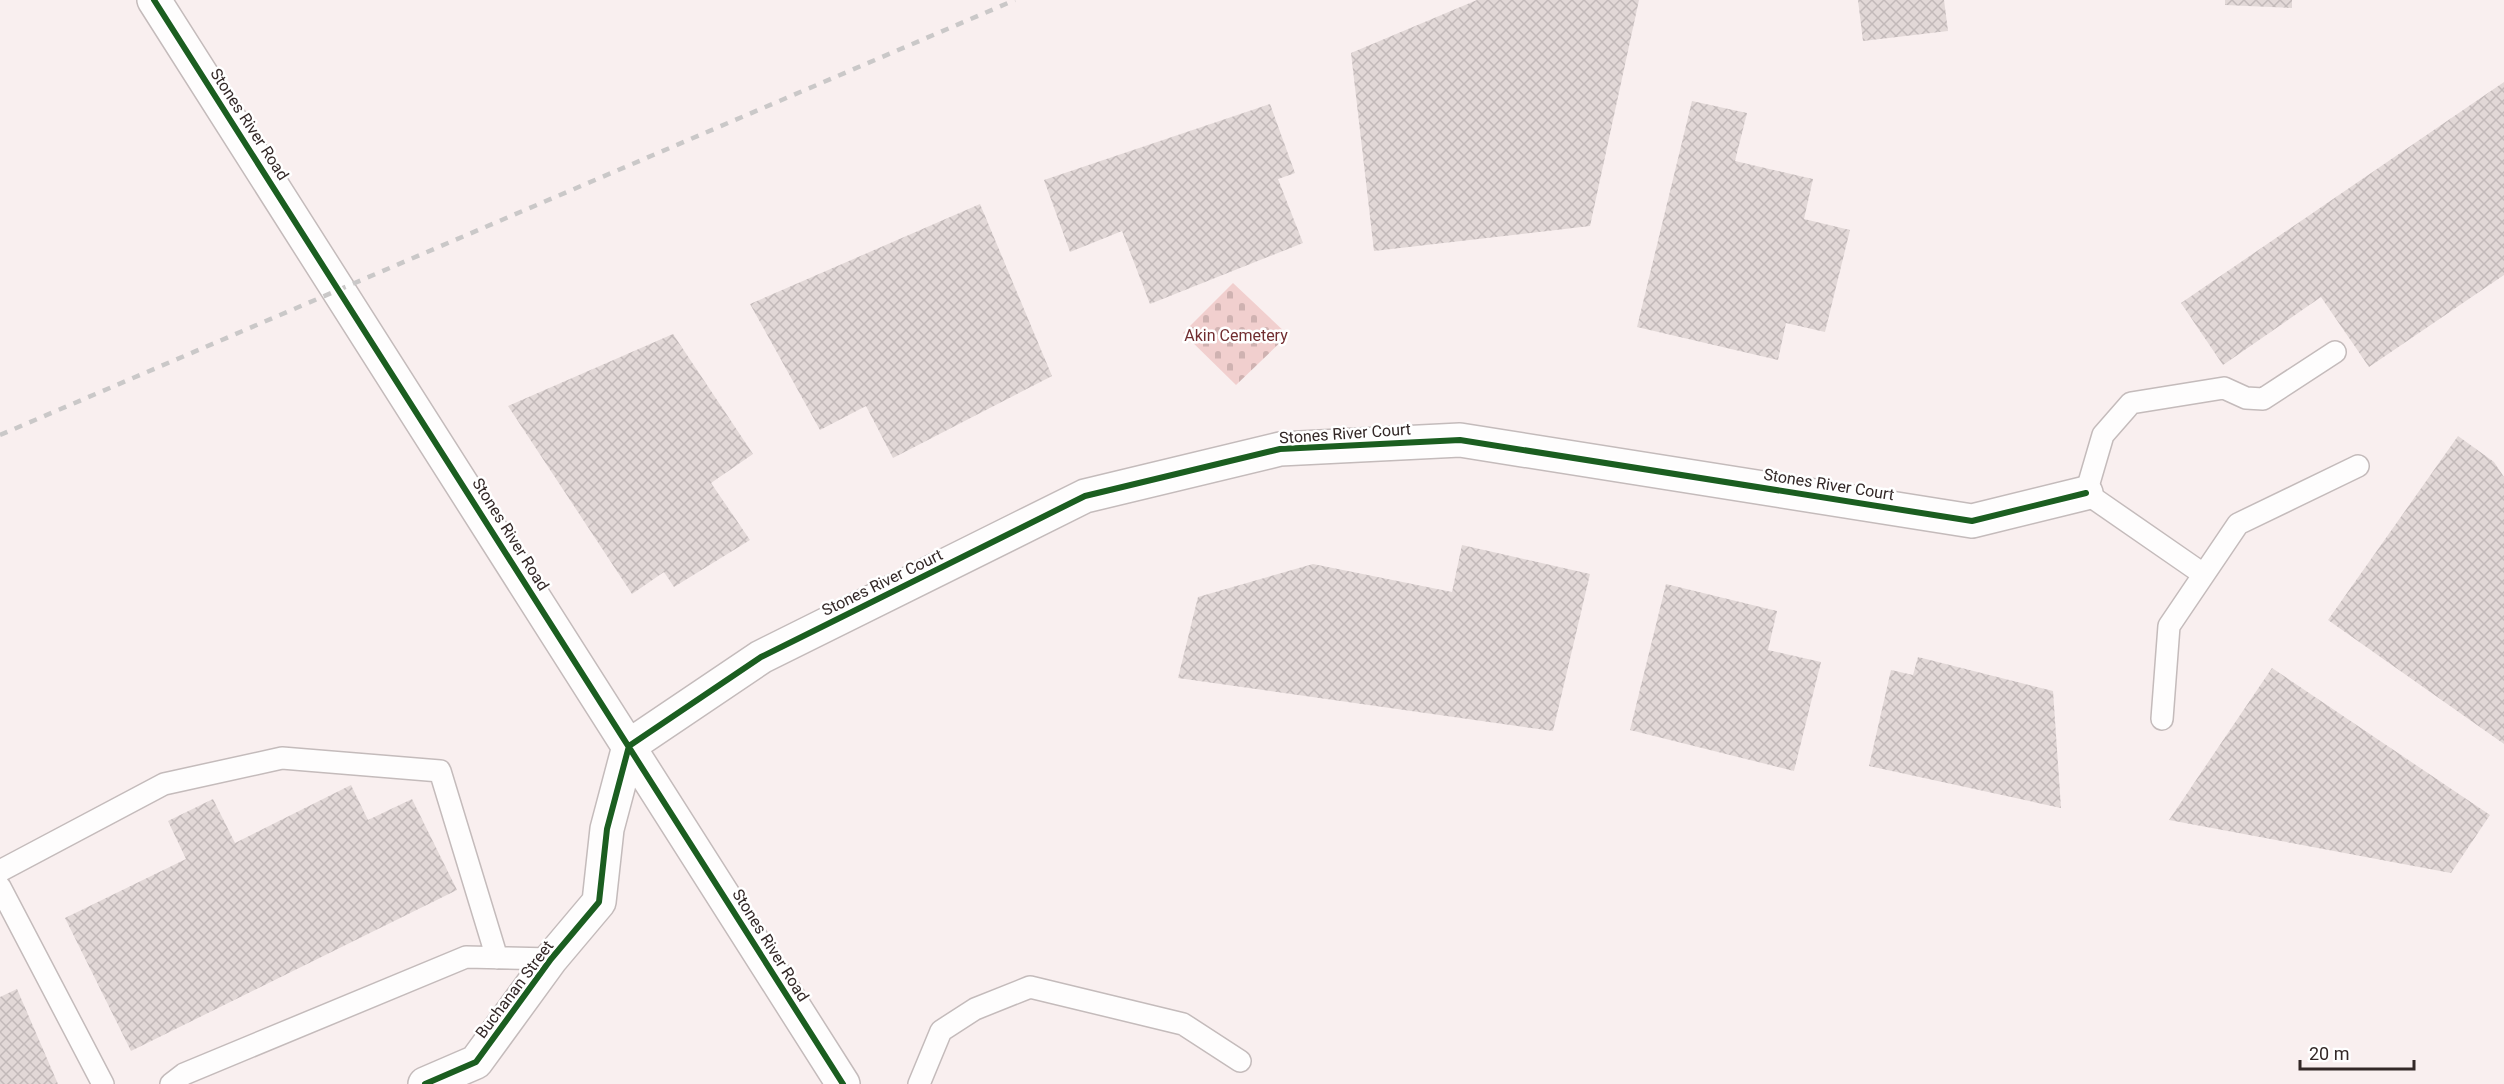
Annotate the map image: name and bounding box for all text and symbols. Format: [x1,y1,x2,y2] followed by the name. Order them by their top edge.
[206,65,293,184] street label: Stones River Road
[1184,326,1288,345] park label: Akin Cemetery
[1279,419,1412,448] street label: Stones River Court
[1762,465,1896,504] street label: Stones River Court
[468,474,553,594] street label: Stones River Road
[819,545,946,620] street label: Stones River Court
[728,885,813,1005] street label: Stones River Road
[472,937,557,1042] street label: Buchanan Street
[2300,1033,2414,1071] scale bar
[2309,1043,2349,1064] text: 20 m

